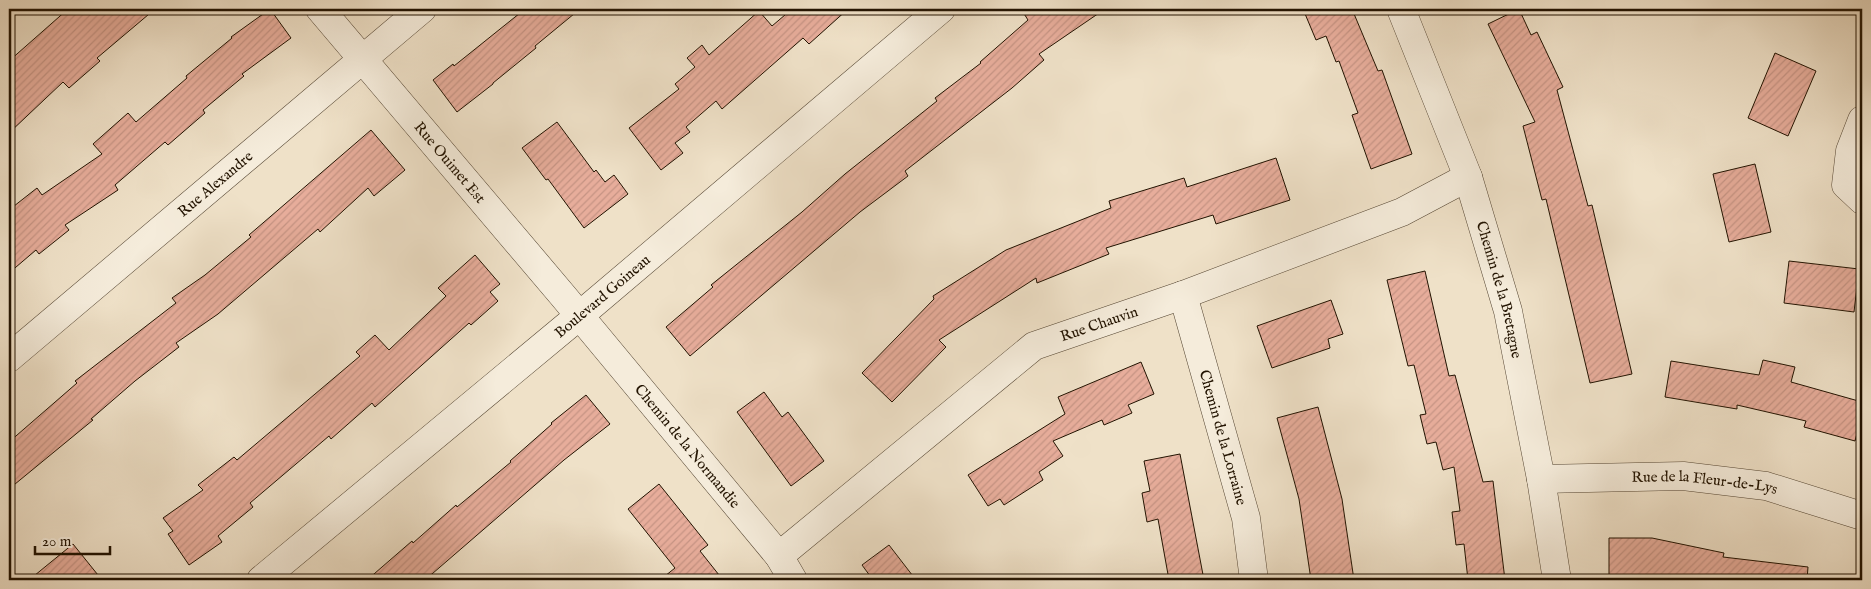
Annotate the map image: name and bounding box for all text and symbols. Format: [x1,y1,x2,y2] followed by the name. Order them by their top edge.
[410,118,490,207] street label: Rue Ouimet Est
[174,147,257,221] street label: Rue Alexandre
[1472,219,1526,360] street label: Chemin de la Bretagne
[551,250,655,342] street label: Boulevard Goineau
[1058,302,1141,346] street label: Rue Chauvin
[1195,368,1251,508] street label: Chemin de la Lorraine
[630,380,744,512] street label: Chemin de la Normandie
[1631,467,1780,499] street label: Rue de la Fleur-de-Lys
[35,524,110,556] scale bar
[42,532,72,551] text: 20 m

